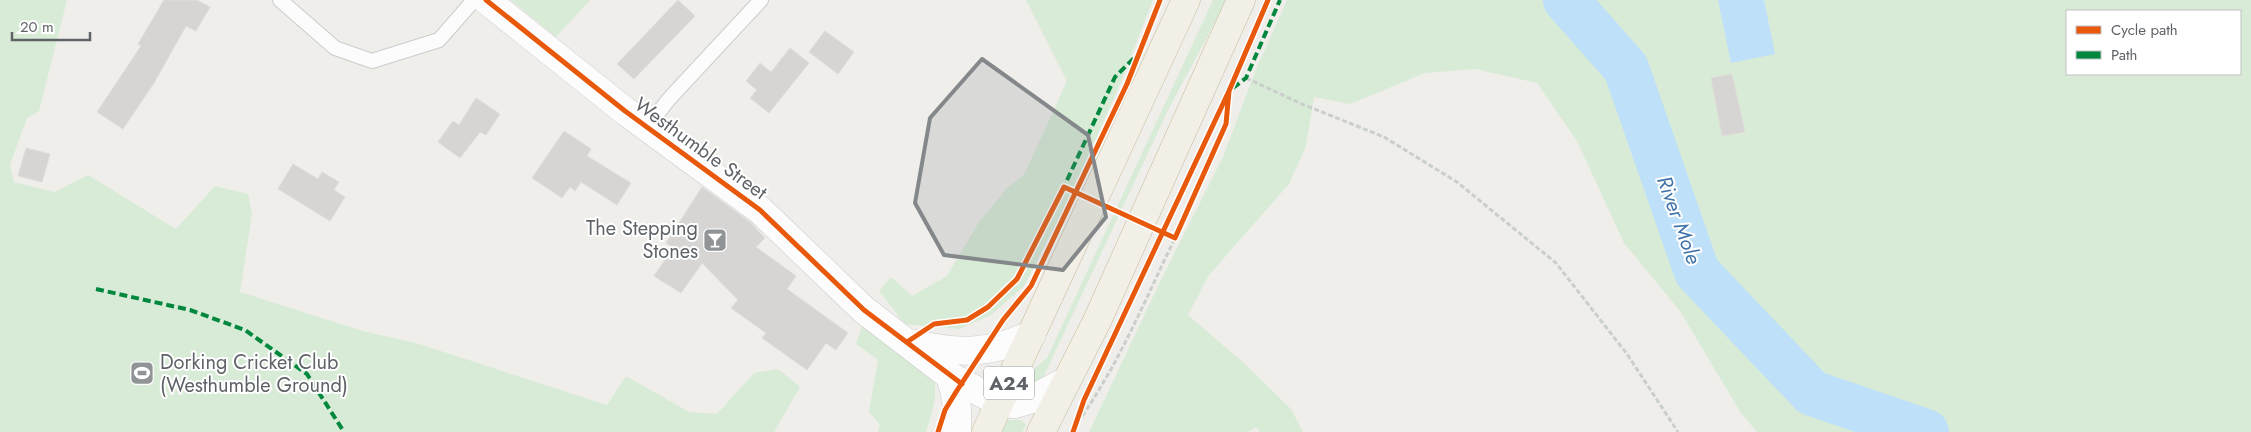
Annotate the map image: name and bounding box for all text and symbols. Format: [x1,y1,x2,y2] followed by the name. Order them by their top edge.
[12,10,90,42] scale bar
[2066,10,2241,75] legend
[20,16,54,38] text: 20 m
[2111,19,2178,41] text: Cycle path
[2111,44,2137,66] text: Path
[628,90,773,207] street label: Westhumble Street
[1649,172,1709,269] water label: River Mole
[586,214,698,266] place label: The Stepping Stones
[702,227,728,253] bar icon: The Stepping Stones
[160,348,348,400] place label: Dorking Cricket Club (Westhumble Ground)
[129,360,155,386] sports icon: Dorking Cricket Club (Westhumble Ground)
[984,366,1034,399] road number: A24

